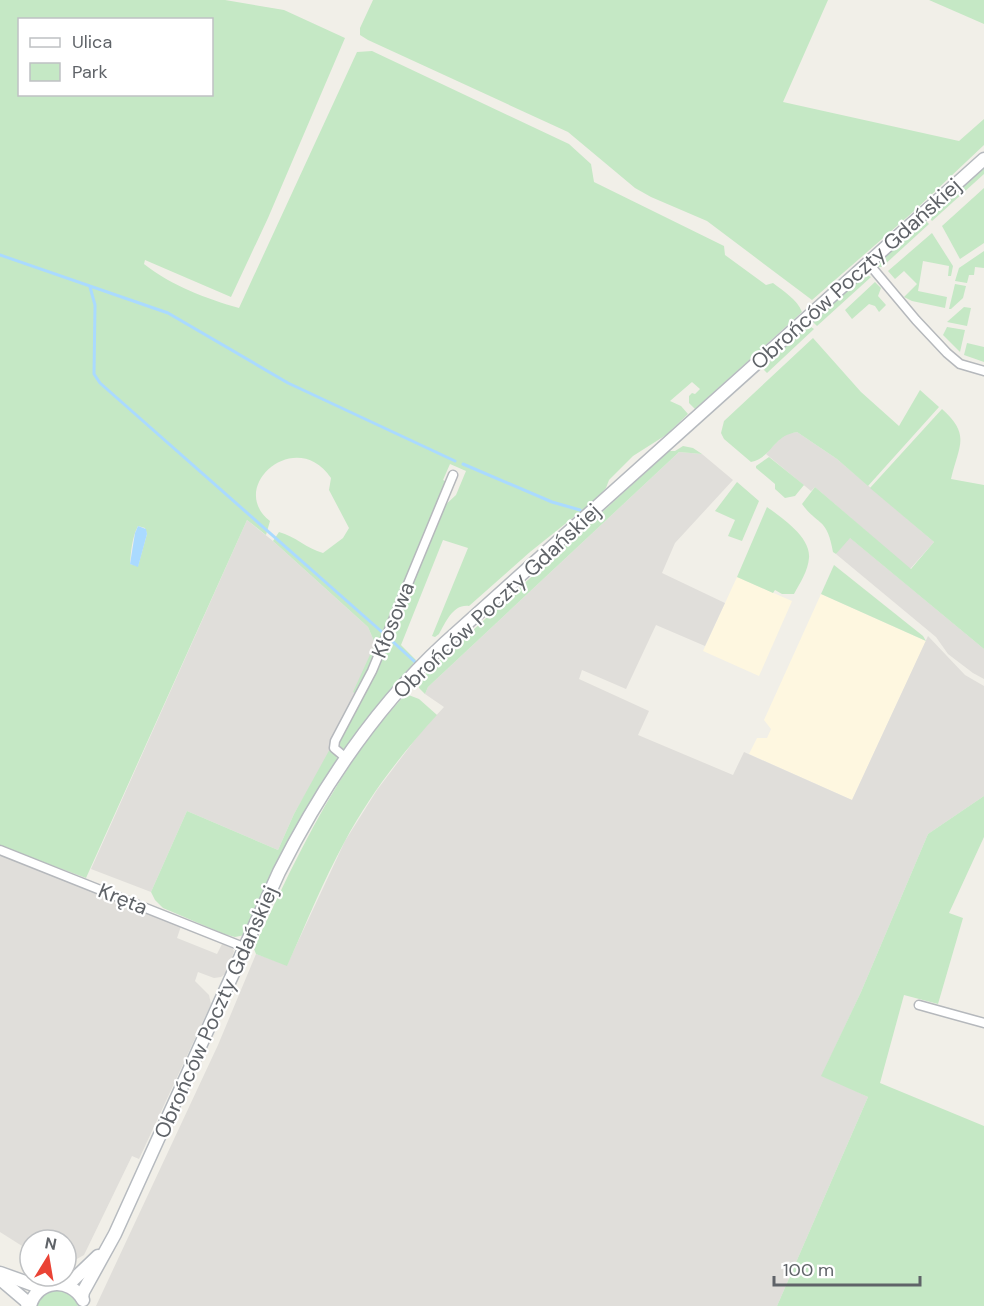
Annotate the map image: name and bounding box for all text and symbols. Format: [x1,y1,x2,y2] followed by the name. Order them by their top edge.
[18,18,213,96] legend
[72,30,112,54] text: Ulica
[72,60,108,84] text: Park
[745,172,967,376] street label: Obrońców Poczty Gdańskiej
[387,497,607,705] street label: Obrońców Poczty Gdańskiej
[365,578,421,662] street label: Kłosowa
[94,876,152,922] street label: Kręta
[148,881,284,1143] street label: Obrońców Poczty Gdańskiej
[18,1228,78,1288] north arrow
[43,1232,58,1255] text: N
[774,1249,920,1287] scale bar
[783,1258,834,1282] text: 100 m

